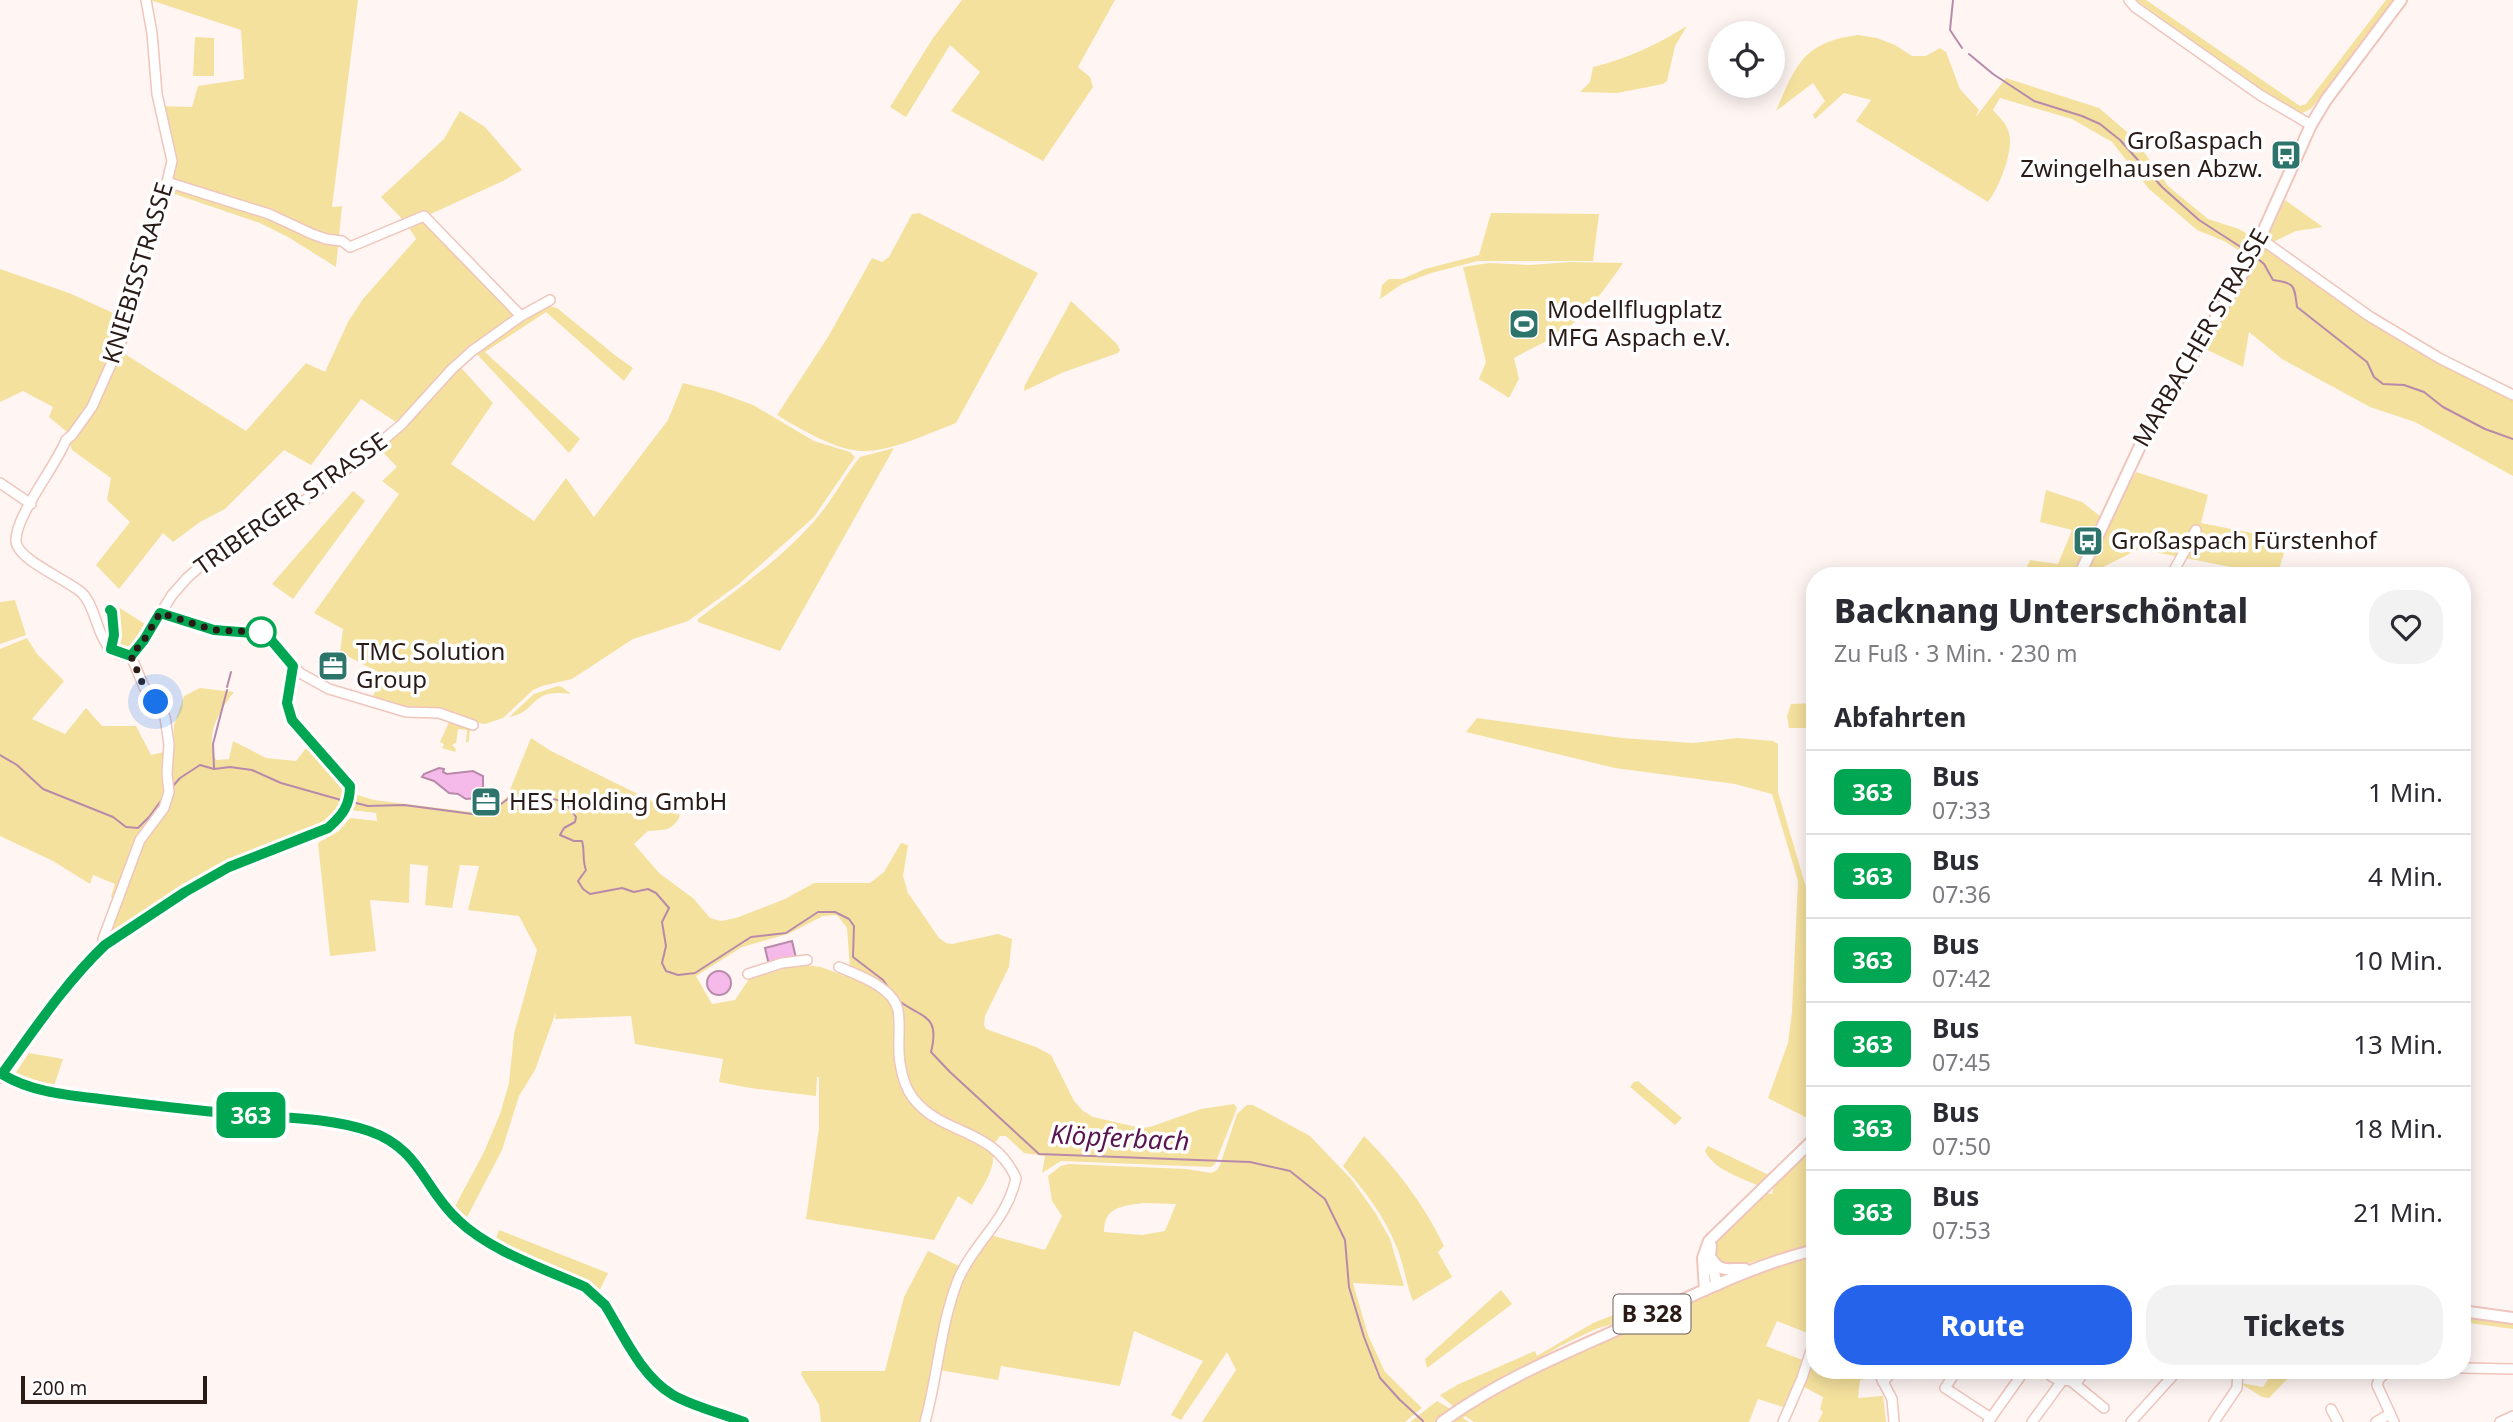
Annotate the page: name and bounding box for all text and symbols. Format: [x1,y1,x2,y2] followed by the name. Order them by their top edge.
[1708,21,1785,98] map controls
[1708,21,1785,98] button: locate
[2020,123,2263,184] place label: Großaspach Zwingelhausen Abzw.
[2269,138,2303,172] bus stop icon: Großaspach Zwingelhausen Abzw.
[93,178,180,367] street label: KNIEBISSTRASSE
[2124,222,2276,452] street label: MARBACHER STRASSE
[1547,292,1731,353] place label: Modellflugplatz MFG Aspach e.V.
[1507,307,1541,341] sports icon: Modellflugplatz MFG Aspach e.V.
[187,424,393,582] street label: TRIBERGER STRASSE
[2111,523,2378,556] place label: Großaspach Fürstenhof
[2071,524,2105,558] bus stop icon: Großaspach Fürstenhof
[1834,588,2248,633] text: Backnang Unterschöntal
[2369,590,2443,664] button: heart
[246,617,276,647] unlabelled marker
[356,634,505,695] place label: TMC Solution Group
[1834,637,2078,669] text: Zu Fuß · 3 Min. · 230 m
[316,649,350,683] office icon: TMC Solution Group
[138,684,173,719] your location
[1834,699,1966,735] text: Abfahrten
[1932,758,1979,794] text: Bus
[2368,774,2443,810] text: 1 Min.
[1852,775,1893,808] text: 363
[509,784,727,817] place label: HES Holding GmbH
[469,785,503,819] office icon: HES Holding GmbH
[1932,794,1991,826] text: 07:33
[1932,842,1979,878] text: Bus
[2368,858,2443,894] text: 4 Min.
[1852,859,1893,892] text: 363
[1932,878,1991,910] text: 07:36
[1932,926,1979,962] text: Bus
[2353,942,2443,978] text: 10 Min.
[1852,943,1893,976] text: 363
[1932,962,1991,994] text: 07:42
[1932,1010,1979,1046] text: Bus
[2353,1026,2443,1062] text: 13 Min.
[1852,1027,1893,1060] text: 363
[1932,1046,1991,1078] text: 07:45
[211,1092,291,1138] line badge: 363
[1932,1094,1979,1130] text: Bus
[230,1098,272,1131] text: 363
[2353,1110,2443,1146] text: 18 Min.
[1852,1111,1893,1144] text: 363
[1050,1115,1191,1159] water label: Klöpferbach
[1932,1130,1991,1162] text: 07:50
[1932,1178,1979,1214] text: Bus
[2353,1194,2443,1230] text: 21 Min.
[1852,1195,1893,1228] text: 363
[1932,1214,1991,1246] text: 07:53
[1834,1285,2132,1365] button: Route
[2146,1285,2443,1365] button: Tickets
[1614,1294,1690,1334] road number: B 328
[21,1373,206,1405] scale bar
[32,1375,87,1401] text: 200 m

